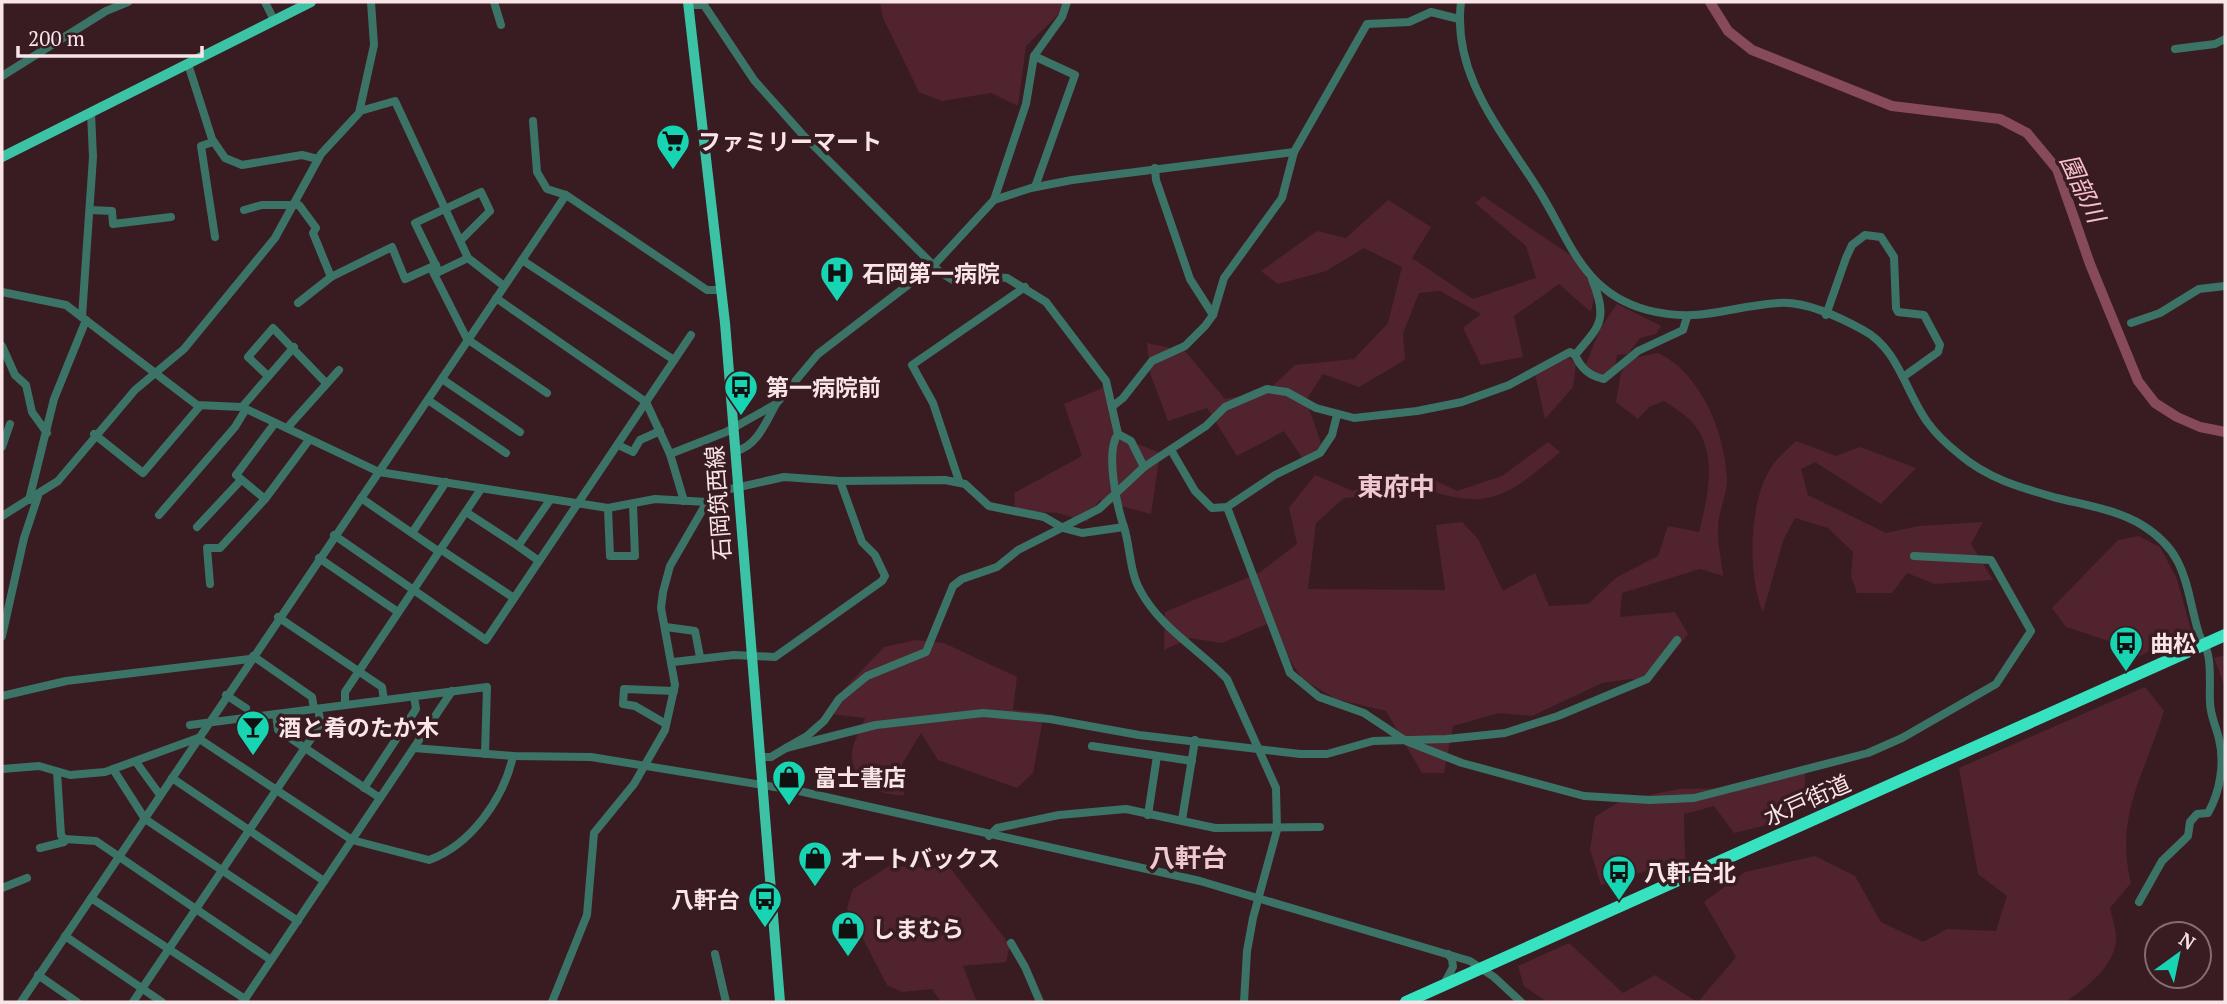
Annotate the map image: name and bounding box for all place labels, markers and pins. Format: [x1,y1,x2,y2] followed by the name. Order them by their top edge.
[654,122,692,171] supermarket icon: ファミリーマート
[698,126,882,157] place label: ファミリーマート
[818,254,856,303] hospital icon: 石岡第一病院
[862,258,1000,289] place label: 石岡第一病院
[722,368,760,417] bus stop icon: 第一病院前
[766,372,881,403] place label: 第一病院前
[2107,624,2145,673] bus stop icon: 曲松
[2150,628,2196,659] place label: 曲松
[234,708,272,757] bar icon: 酒と肴のたか木
[278,712,439,743] place label: 酒と肴のたか木
[770,758,808,807] shop icon: 富士書店
[814,762,906,793] place label: 富士書店
[796,839,834,888] shop icon: オートバックス
[840,843,1000,874] place label: オートバックス
[1600,853,1638,902] bus stop icon: 八軒台北
[1644,857,1736,888] place label: 八軒台北
[746,880,784,929] bus stop icon: 八軒台
[671,884,740,915] place label: 八軒台
[829,909,867,958] shop icon: しまむら
[872,913,964,944] place label: しまむら

